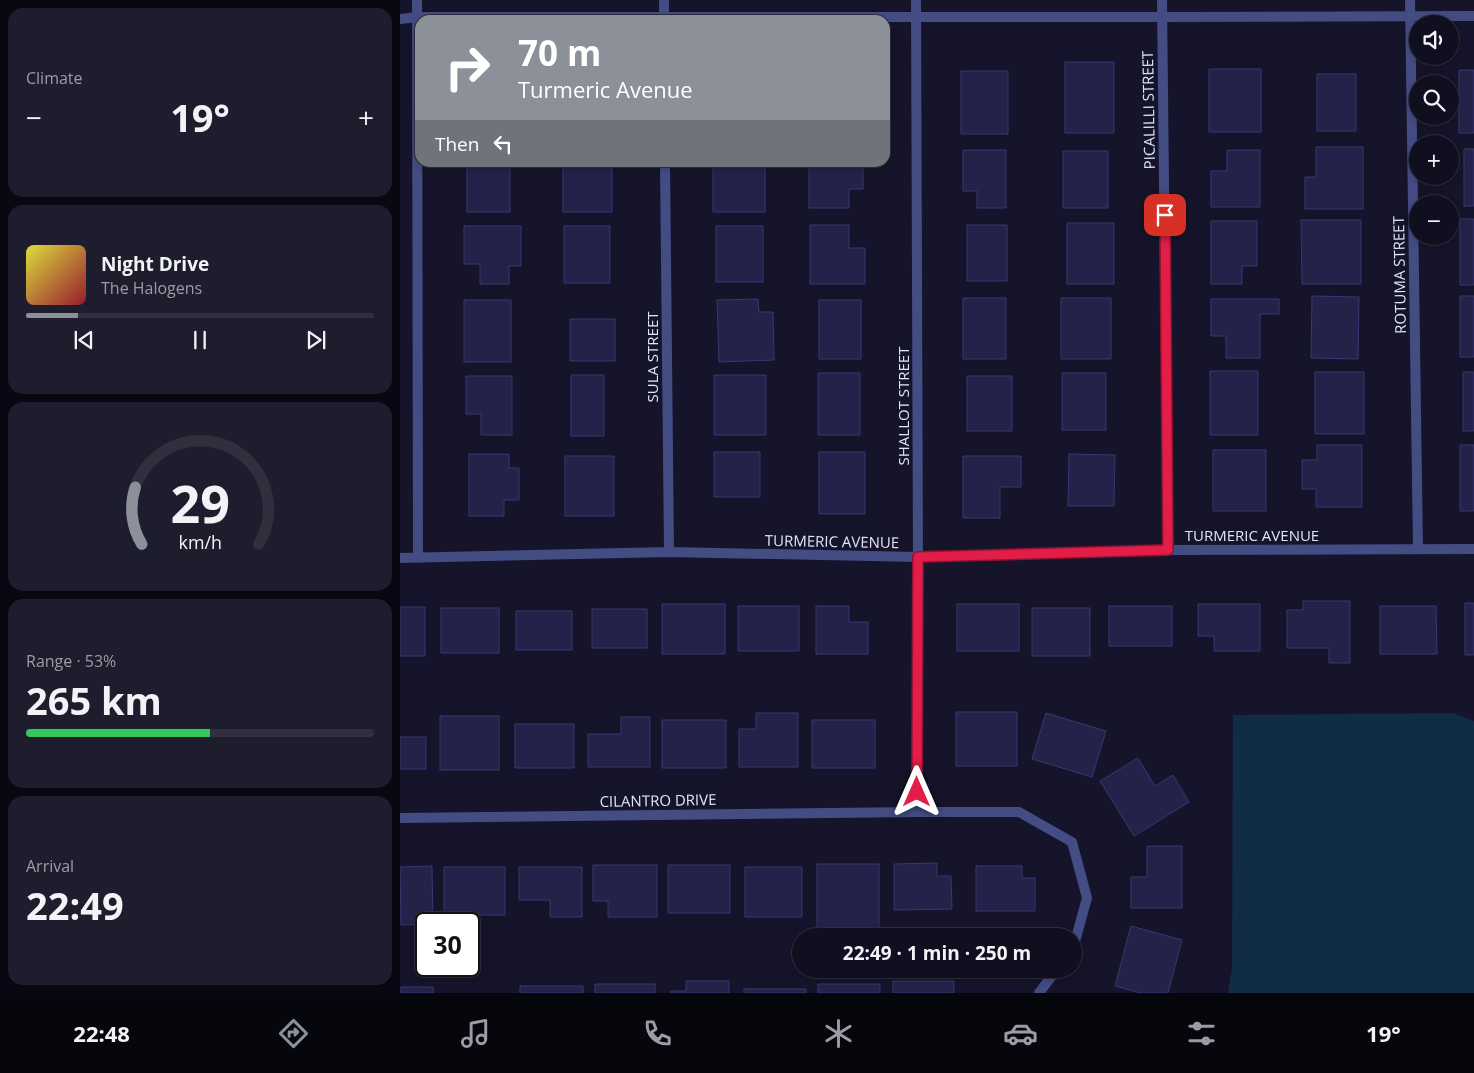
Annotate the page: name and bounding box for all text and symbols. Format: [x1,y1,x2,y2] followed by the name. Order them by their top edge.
[1409,15,1459,245] map controls
[1409,15,1459,65] button: sound
[518,29,601,76] text: 70 m
[435,35,500,100] icon: right
[1137,50,1159,169] street label: PICALILLI STREET
[26,67,83,89] text: Climate
[518,74,693,104] text: Turmeric Avenue
[1409,75,1459,125] button: search
[170,91,230,143] text: 19°
[26,98,42,136] text: −
[358,98,374,136] text: +
[489,130,517,158] icon: left
[435,131,479,157] text: Then
[1409,135,1459,185] button: +
[1144,194,1186,236] pin
[1409,195,1459,245] button: −
[1151,201,1179,229] icon: arrive
[1388,215,1410,334] street label: ROTUMA STREET
[101,251,209,277] text: Night Drive
[101,277,202,299] text: The Halogens
[642,311,662,403] street label: SULA STREET
[70,326,98,354] icon: previous
[186,326,214,354] icon: pause
[302,326,330,354] icon: next
[893,346,913,465] street label: SHALLOT STREET
[170,467,230,538] text: 29
[1185,525,1319,545] street label: TURMERIC AVENUE
[178,530,222,554] text: km/h
[765,530,899,552] street label: TURMERIC AVENUE
[26,650,116,672] text: Range · 53%
[26,674,162,726] text: 265 km
[890,765,942,817] position arrow
[599,789,717,811] street label: CILANTRO DRIVE
[26,855,74,877] text: Arrival
[26,879,124,931] text: 22:49
[415,912,480,977] speed limit sign: 30
[843,940,1031,966] text: 22:49 · 1 min · 250 m
[276,1016,311,1051] icon: directions
[458,1016,493,1051] icon: music
[640,1016,675,1051] icon: phone
[821,1016,856,1051] icon: climate
[1003,1016,1038,1051] icon: car
[1184,1016,1219,1051] icon: filters
[73,1018,130,1048] text: 22:48
[1366,1018,1401,1048] text: 19°

